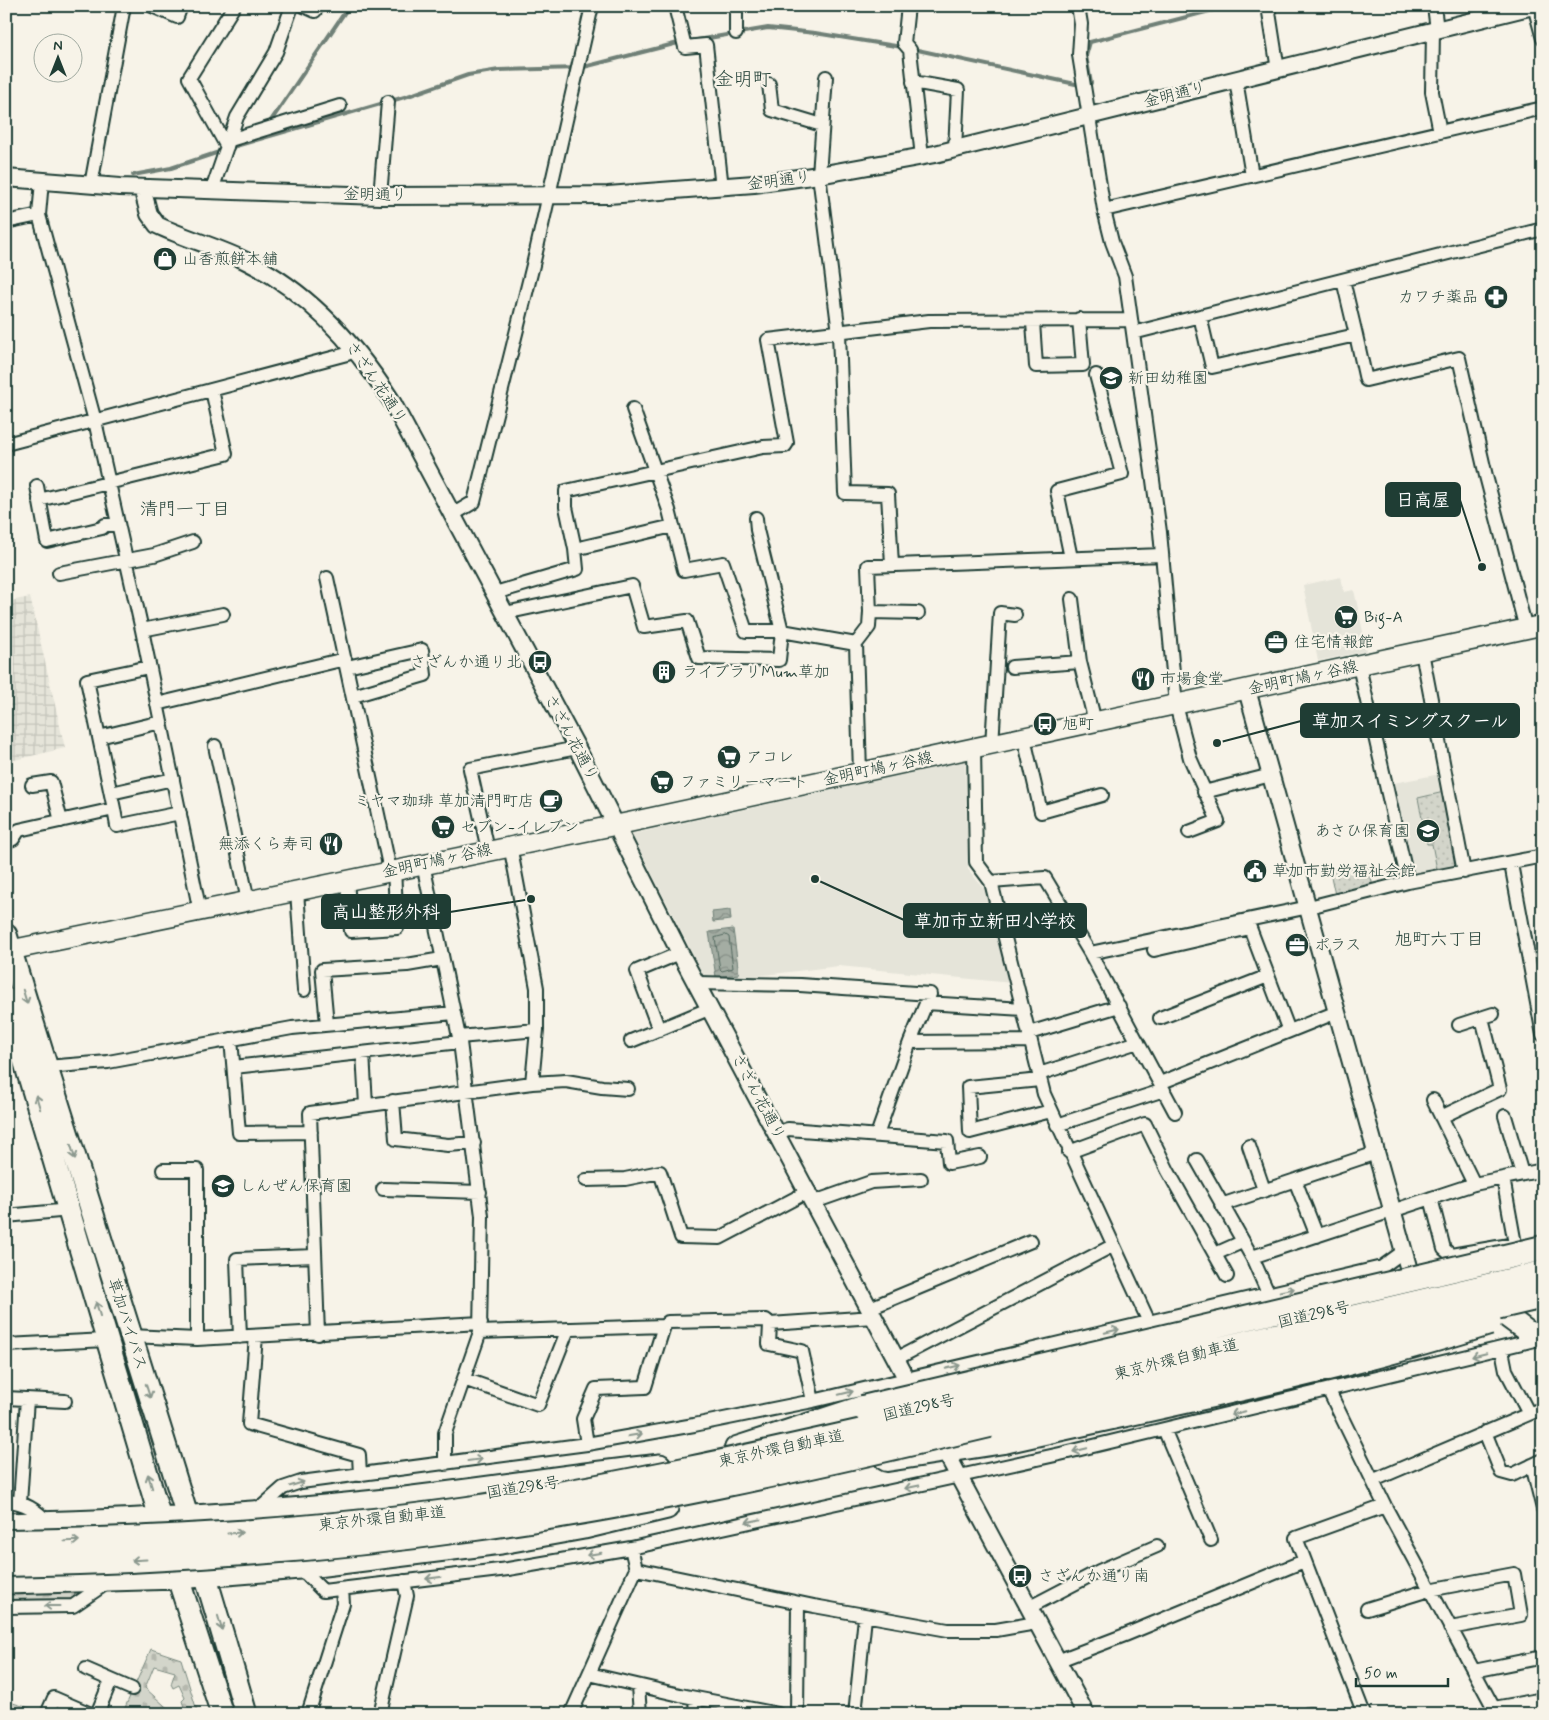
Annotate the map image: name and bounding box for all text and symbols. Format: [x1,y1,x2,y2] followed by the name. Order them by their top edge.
[32,32,82,82] north arrow
[53,37,63,55] text: N
[714,67,772,92] district label: 金明町
[1141,77,1209,113] street label: 金明通り
[746,167,812,195] street label: 金明通り
[343,184,407,206] street label: 金明通り
[152,246,178,272] shop icon: 山香煎餅本舗
[182,249,278,270] place label: 山香煎餅本舗
[1483,284,1509,310] pharmacy icon: カワチ薬品
[1398,287,1478,308] place label: カワチ薬品
[341,337,411,429] street label: さざん花通り
[1098,365,1124,391] school or university icon: 新田幼稚園
[1128,368,1208,389] place label: 新田幼稚園
[1386,483,1460,516] callout: 日高屋
[1396,489,1450,513] text: 日高屋
[140,498,230,522] district label: 清門一丁目
[1333,604,1359,630] supermarket icon: Big-A
[1364,607,1403,629] place label: Big-A
[1263,629,1289,655] office icon: 住宅情報館
[1294,632,1374,653] place label: 住宅情報館
[527,649,553,675] bus stop icon: さざんか通り北
[410,652,522,673] place label: さざんか通り北
[1246,656,1360,700] street label: 金明町鳩ヶ谷線
[651,659,677,685] building icon: ライブラリMum草加
[682,662,830,683] place label: ライブラリMum草加
[1130,666,1156,692] restaurant icon: 市場食堂
[1160,669,1224,690] place label: 市場食堂
[539,691,603,785] street label: さざん花通り
[1301,704,1519,737] callout: 草加スイミングスクール
[1312,710,1508,734] text: 草加スイミングスクール
[1032,711,1058,737] bus stop icon: 旭町
[1062,714,1094,735] place label: 旭町
[716,744,742,770] supermarket icon: アコレ
[746,747,794,768] place label: アコレ
[821,747,935,791] street label: 金明町鳩ヶ谷線
[649,769,675,795] supermarket icon: ファミリーマート
[680,772,808,793] place label: ファミリーマート
[538,788,564,814] cafe icon: ミヤマ珈琲 草加清門町店
[354,791,534,812] place label: ミヤマ珈琲 草加清門町店
[430,814,456,840] supermarket icon: セブン-イレブン
[460,817,579,838] place label: セブン-イレブン
[1415,818,1441,844] school or university icon: あさひ保育園
[1315,821,1410,842] place label: あさひ保育園
[318,831,344,857] restaurant icon: 無添くら寿司
[218,834,314,855] place label: 無添くら寿司
[380,839,494,883] street label: 金明町鳩ヶ谷線
[1242,858,1268,884] public building icon: 草加市勤労福祉会館
[1272,861,1416,882] place label: 草加市勤労福祉会館
[322,895,450,928] callout: 高山整形外科
[332,901,440,925] text: 高山整形外科
[904,904,1086,937] callout: 草加市立新田小学校
[914,910,1076,934] text: 草加市立新田小学校
[1394,928,1484,952] district label: 旭町六丁目
[1284,932,1310,958] office icon: ポラス
[1314,935,1361,956] place label: ポラス
[21,989,30,1004] one-way arrow
[726,1050,790,1144] street label: さざん花通り
[32,1095,42,1111] one-way arrow
[68,1144,78,1160] one-way arrow
[210,1173,236,1199] school or university icon: しんぜん保育園
[240,1176,352,1197] place label: しんぜん保育園
[102,1275,152,1373] street label: 草加バイパス
[1278,1284,1294,1294] one-way arrow
[1276,1296,1352,1334] street label: 国道298号
[93,1301,102,1317] one-way arrow
[1103,1326,1119,1335] one-way arrow
[1111,1334,1241,1386] street label: 東京外環自動車道
[1471,1351,1487,1360] one-way arrow
[945,1362,961,1371] one-way arrow
[144,1382,153,1398] one-way arrow
[838,1388,854,1397] one-way arrow
[881,1389,957,1427] street label: 国道298号
[1230,1409,1246,1418] one-way arrow
[716,1425,846,1473] street label: 東京外環自動車道
[627,1430,643,1440] one-way arrow
[1072,1446,1088,1455] one-way arrow
[466,1454,482,1464] one-way arrow
[485,1472,561,1504] street label: 国道298号
[144,1473,154,1489] one-way arrow
[288,1479,304,1489] one-way arrow
[904,1483,920,1492] one-way arrow
[317,1502,447,1536] street label: 東京外環自動車道
[745,1517,761,1526] one-way arrow
[227,1528,243,1538] one-way arrow
[64,1536,80,1546] one-way arrow
[586,1550,602,1560] one-way arrow
[131,1556,147,1565] one-way arrow
[1007,1563,1033,1589] bus stop icon: さざんか通り南
[1038,1566,1150,1587] place label: さざんか通り南
[425,1573,441,1583] one-way arrow
[44,1601,60,1611] one-way arrow
[216,1615,225,1631] one-way arrow
[1356,1655,1449,1687] scale bar
[1364,1664,1398,1684] text: 50 m

